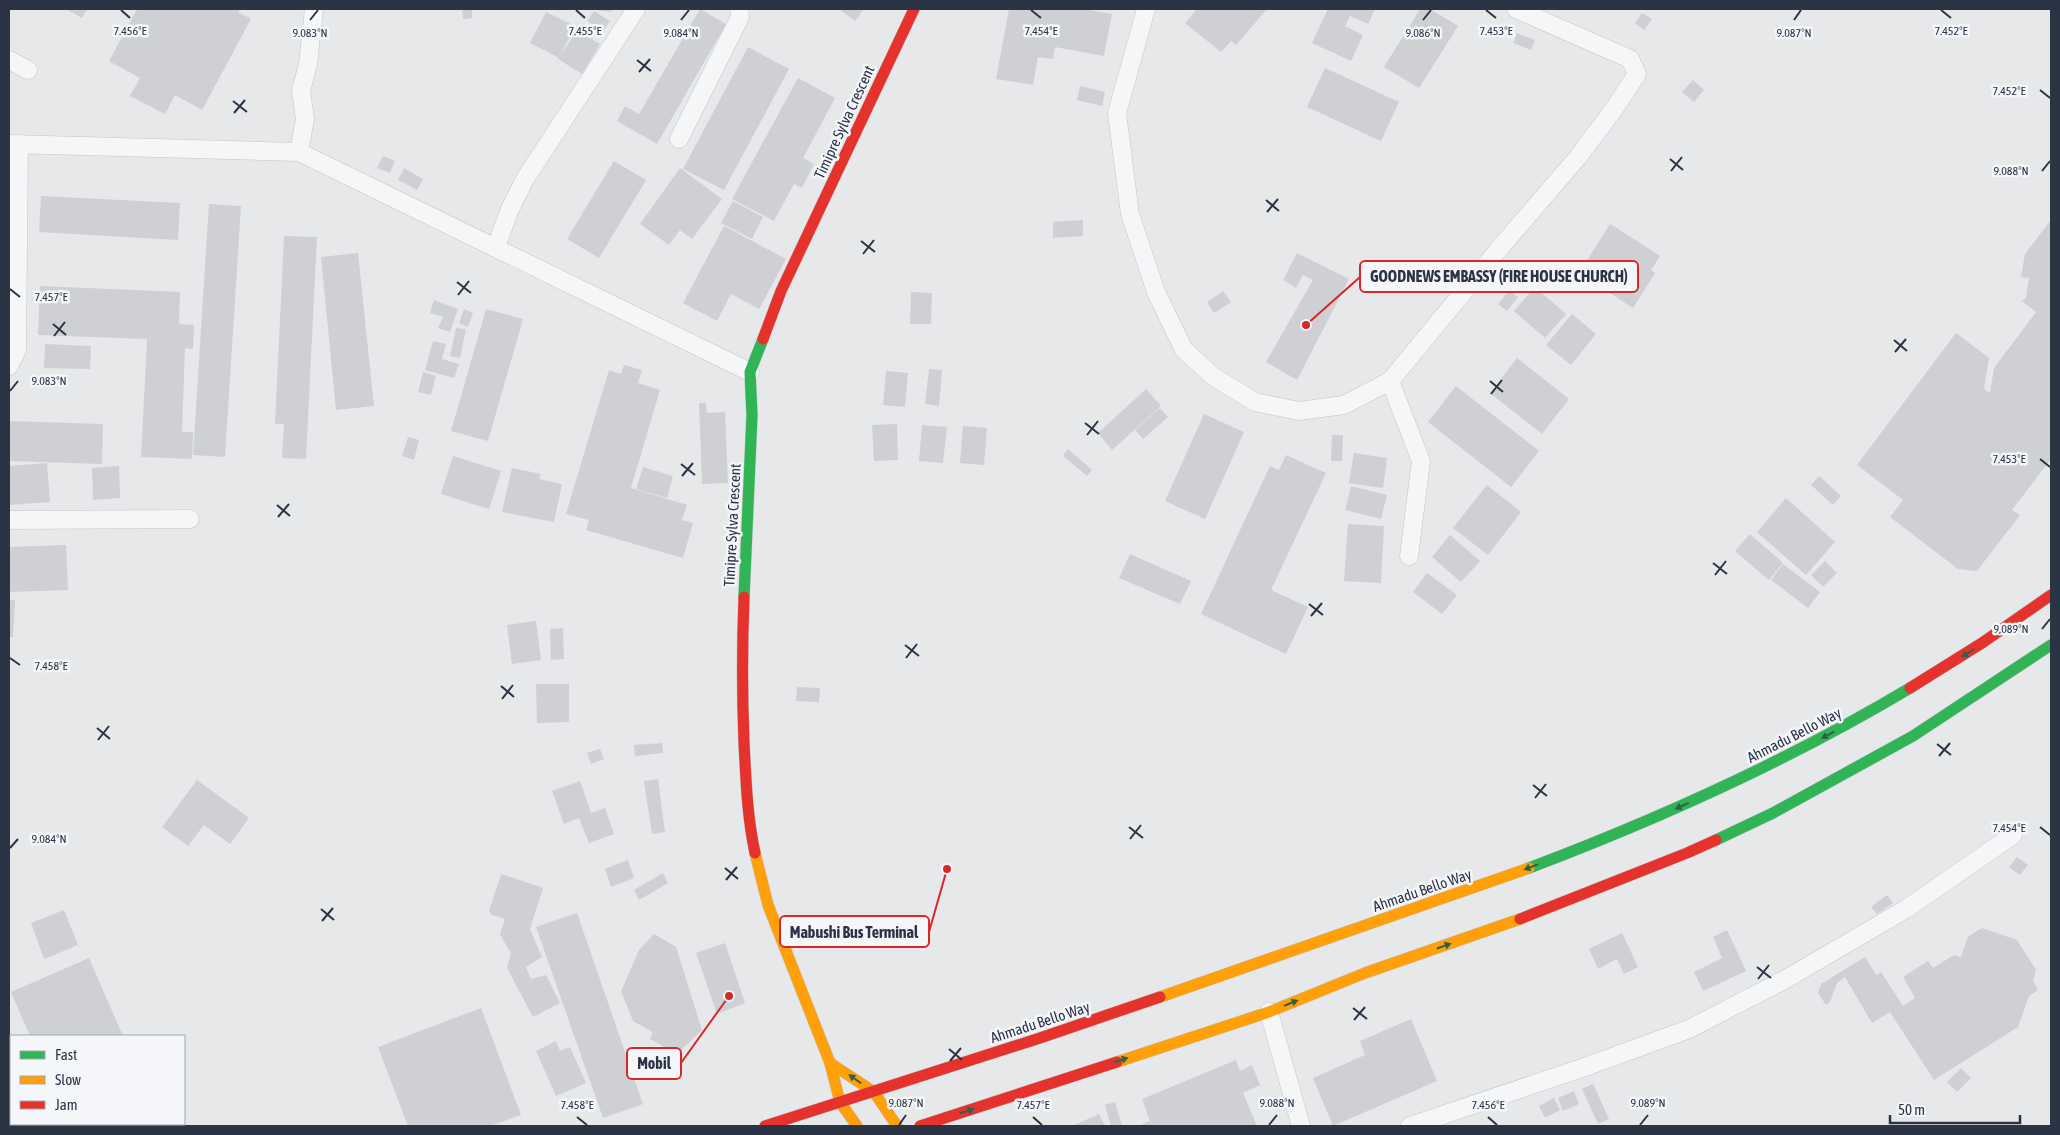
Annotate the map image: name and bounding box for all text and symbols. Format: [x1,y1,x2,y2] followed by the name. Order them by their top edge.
[113,24,147,38] text: 7.456°E
[568,24,602,38] text: 7.455°E
[1024,24,1058,38] text: 7.454°E
[1479,24,1513,38] text: 7.453°E
[1934,24,1968,38] text: 7.452°E
[292,26,328,40] text: 9.083°N
[663,26,699,40] text: 9.084°N
[1405,26,1441,40] text: 9.086°N
[1776,26,1812,40] text: 9.087°N
[810,63,878,181] street label: Timipre Sylva Crescent
[1992,84,2026,98] text: 7.452°E
[1993,164,2029,178] text: 9.088°N
[1360,261,1638,292] callout: GOODNEWS EMBASSY (FIRE HOUSE CHURCH)
[1370,267,1628,285] text: GOODNEWS EMBASSY (FIRE HOUSE CHURCH)
[34,290,68,304] text: 7.457°E
[31,374,67,388] text: 9.083°N
[1992,452,2026,466] text: 7.453°E
[720,463,744,587] street label: Timipre Sylva Crescent
[1993,622,2029,636] text: 9.089°N
[1961,648,1974,657] one-way arrow
[34,659,68,673] text: 7.458°E
[1744,704,1844,766] street label: Ahmadu Bello Way
[1821,731,1835,739] one-way arrow
[1675,802,1689,810] one-way arrow
[1992,821,2026,835] text: 7.454°E
[31,832,67,846] text: 9.084°N
[1523,863,1538,871] one-way arrow
[1370,865,1474,915] street label: Ahmadu Bello Way
[780,916,929,947] callout: Mabushi Bus Terminal
[790,923,919,941] text: Mabushi Bus Terminal
[1437,942,1452,950] one-way arrow
[988,998,1092,1046] street label: Ahmadu Bello Way
[1284,998,1299,1006] one-way arrow
[10,1035,185,1125] legend
[55,1046,77,1063] text: Fast
[627,1048,681,1079] callout: Mobil
[637,1054,672,1072] text: Mobil
[1114,1056,1129,1064] one-way arrow
[55,1071,81,1088] text: Slow
[848,1074,861,1084] one-way arrow
[1890,1092,2020,1124] scale bar
[55,1096,78,1113] text: Jam
[888,1096,924,1110] text: 9.087°N
[1259,1096,1295,1110] text: 9.088°N
[1630,1096,1666,1110] text: 9.089°N
[560,1098,594,1112] text: 7.458°E
[1016,1098,1050,1112] text: 7.457°E
[1471,1098,1505,1112] text: 7.456°E
[1898,1101,1925,1118] text: 50 m
[959,1107,974,1114] one-way arrow

